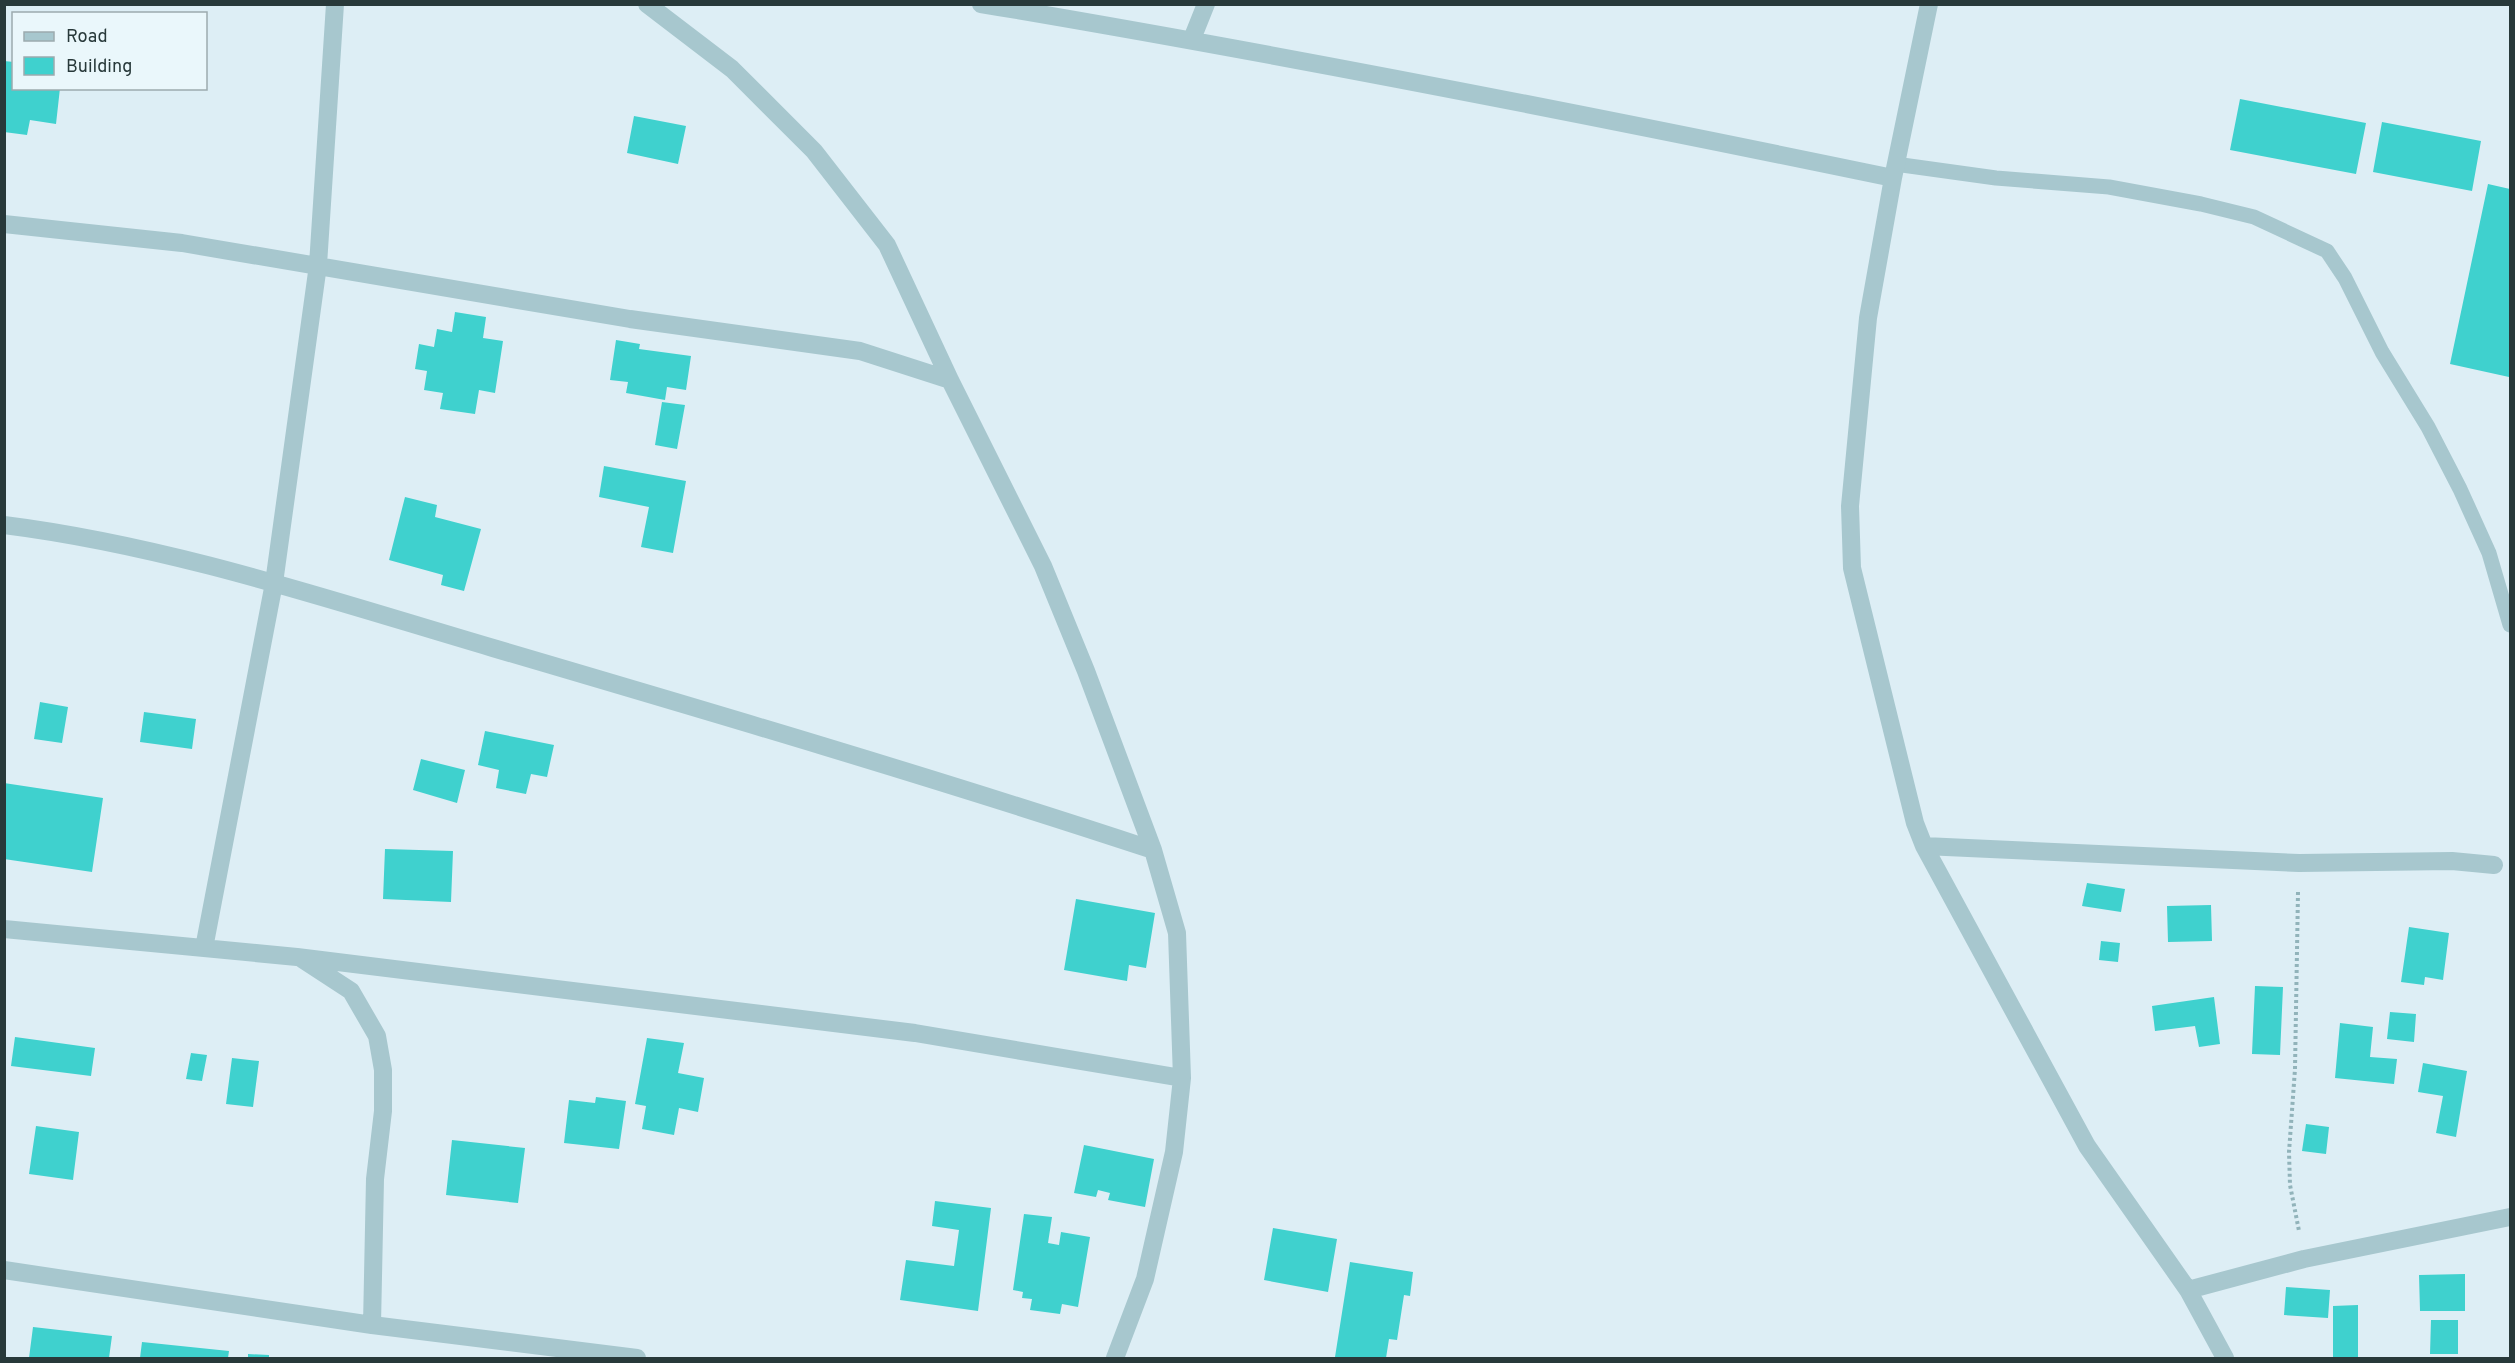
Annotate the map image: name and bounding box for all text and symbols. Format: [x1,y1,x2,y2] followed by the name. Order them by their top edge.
[12,12,207,90] legend
[66,26,108,49] text: Road
[66,56,132,79] text: Building

